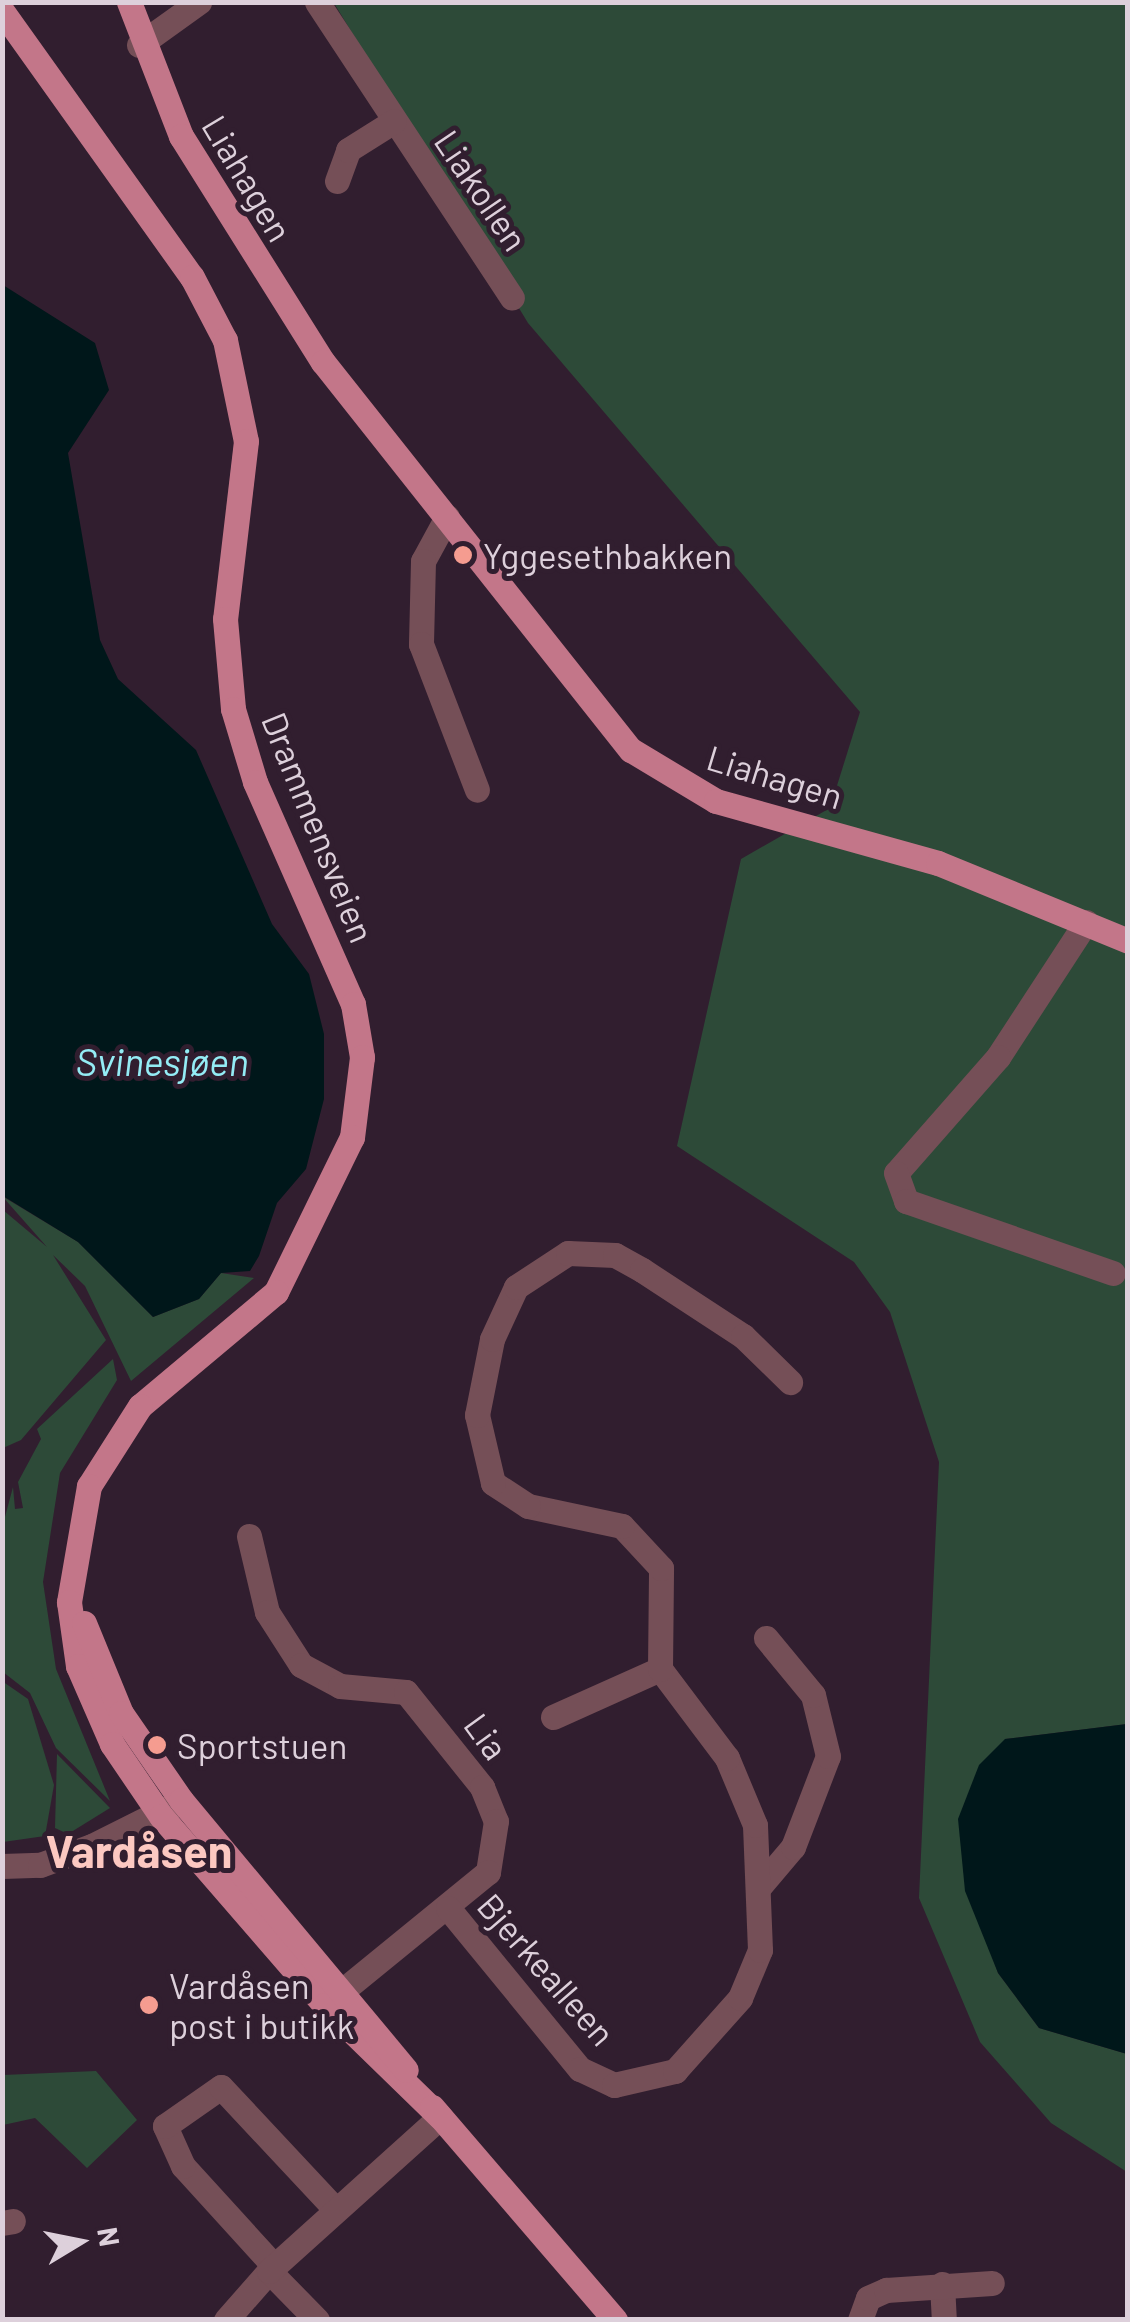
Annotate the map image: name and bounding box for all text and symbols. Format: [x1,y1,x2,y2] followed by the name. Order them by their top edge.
[194,107,302,249] street label: Liahagen
[426,122,538,258] street label: Liakollen
[483,534,732,576] place label: Yggesethbakken
[452,544,474,566] marker: Yggesethbakken
[254,706,384,948] street label: Drammensveien
[702,735,848,817] street label: Liahagen
[75,1039,249,1085] water label: Svinesjøen
[456,1705,518,1767] street label: Lia
[177,1724,347,1766] place label: Sportstuen
[146,1734,168,1756] marker: Sportstuen
[46,1824,232,1878] district label: Vardåsen
[470,1884,624,2054] street label: Bjerkealleen
[169,1964,354,2046] place label: Vardåsen post i butikk
[138,1994,160,2016] marker: Vardåsen post i butikk
[30,2192,130,2292] north arrow
[91,2225,128,2249] text: N

